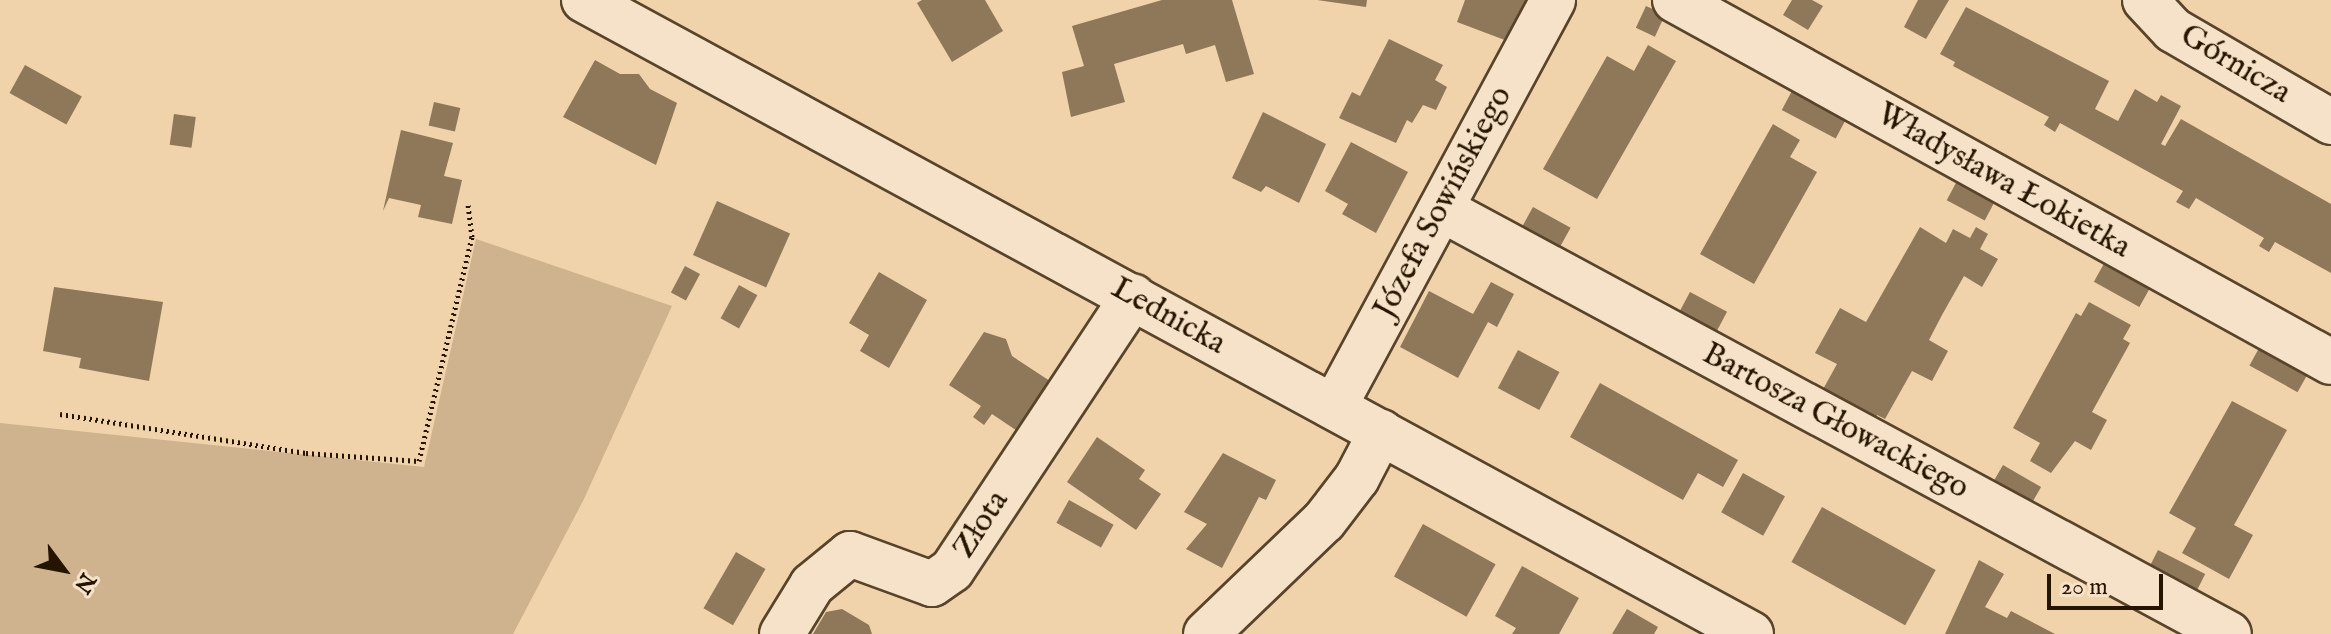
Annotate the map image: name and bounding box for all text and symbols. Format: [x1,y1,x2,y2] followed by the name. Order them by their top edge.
[2173,17,2297,113] street label: Górnicza
[1367,80,1521,326] street label: Józefa Sowińskiego
[1869,96,2137,268] street label: Władysława Łokietka
[1104,270,1232,364] street label: Lednicka
[1695,336,1975,508] street label: Bartosza Głowackiego
[946,484,1018,566] street label: Złota
[24,530,104,610] north arrow
[2051,558,2167,608] scale bar
[67,567,101,598] text: N
[2061,572,2108,603] text: 20 m

